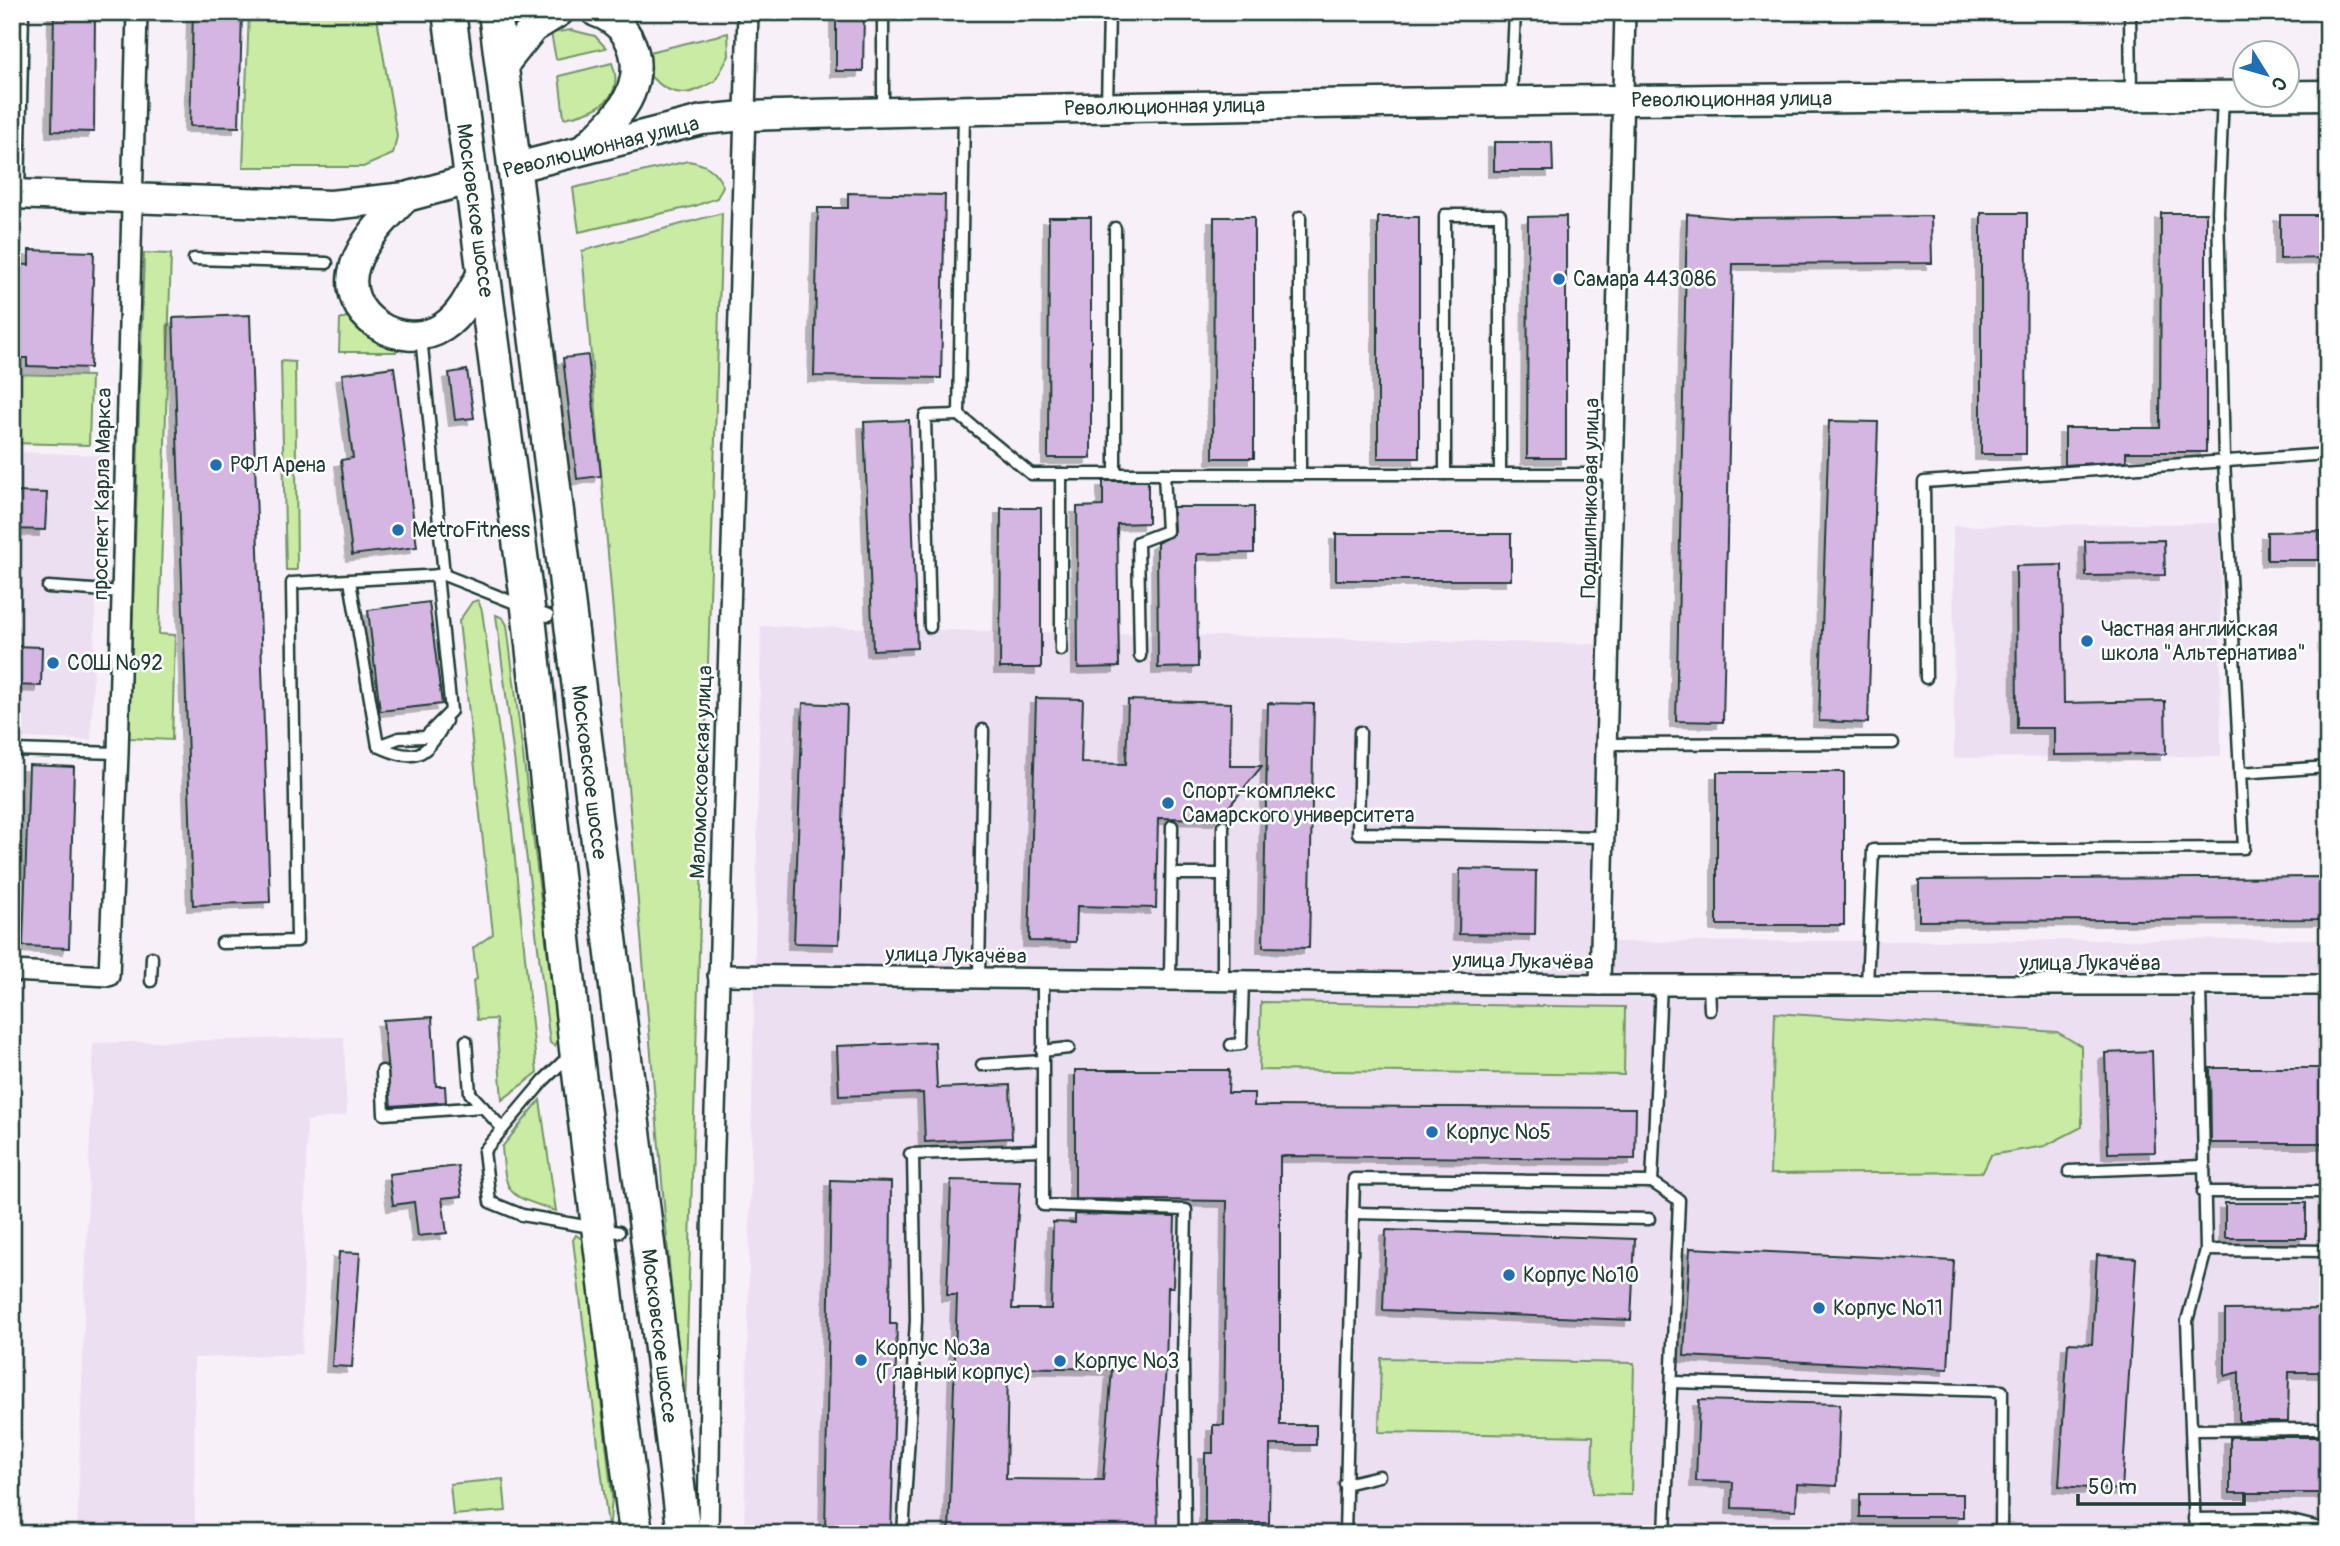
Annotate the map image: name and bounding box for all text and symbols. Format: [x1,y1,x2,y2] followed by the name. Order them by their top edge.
[2232,38,2302,108] north arrow
[2266,72,2292,96] text: С
[1631,85,1832,114] street label: Революционная улица
[1064,92,1265,122] street label: Революционная улица
[500,110,702,185] street label: Революционная улица
[450,122,500,300] street label: Московское шоссе
[1573,266,1717,293] place label: Самара 443086
[1551,271,1567,287] marker: Самара 443086
[87,387,118,601] street label: проспект Карла Маркса
[1575,398,1606,598] street label: Подшипниковая улица
[230,452,326,479] place label: РФЛ Арена
[208,457,224,473] marker: РФЛ Арена
[412,517,531,544] place label: MetroFitness
[390,522,406,538] marker: MetroFitness
[2101,616,2306,667] place label: Частная английская школа "Альтернатива"
[2079,633,2095,649] marker: Частная английская школа "Альтернатива"
[67,650,163,677] place label: СОШ №92
[45,655,61,671] marker: СОШ №92
[684,665,719,879] street label: Маломосковская улица
[565,684,613,861] street label: Московское шоссе
[1182,778,1415,829] place label: Спорт-комплекс Самарского университета
[1160,795,1176,811] marker: Спорт-комплекс Самарского университета
[884,941,1027,970] street label: улица Лукачёва
[1451,947,1594,976] street label: улица Лукачёва
[2018,950,2161,977] street label: улица Лукачёва
[1446,1119,1551,1146] place label: Корпус №5
[1424,1124,1440,1140] marker: Корпус №5
[635,1247,683,1425] street label: Московское шоссе
[1523,1262,1639,1289] place label: Корпус №10
[1501,1267,1517,1283] marker: Корпус №10
[1833,1295,1943,1322] place label: Корпус №11
[1811,1300,1827,1316] marker: Корпус №11
[875,1335,1031,1386] place label: Корпус №3a (Главный корпус)
[1074,1348,1179,1375] place label: Корпус №3
[853,1352,869,1368] marker: Корпус №3a (Главный корпус)
[1052,1353,1068,1369] marker: Корпус №3
[2078,1462,2244,1506] scale bar
[2088,1474,2137,1501] text: 50 m

